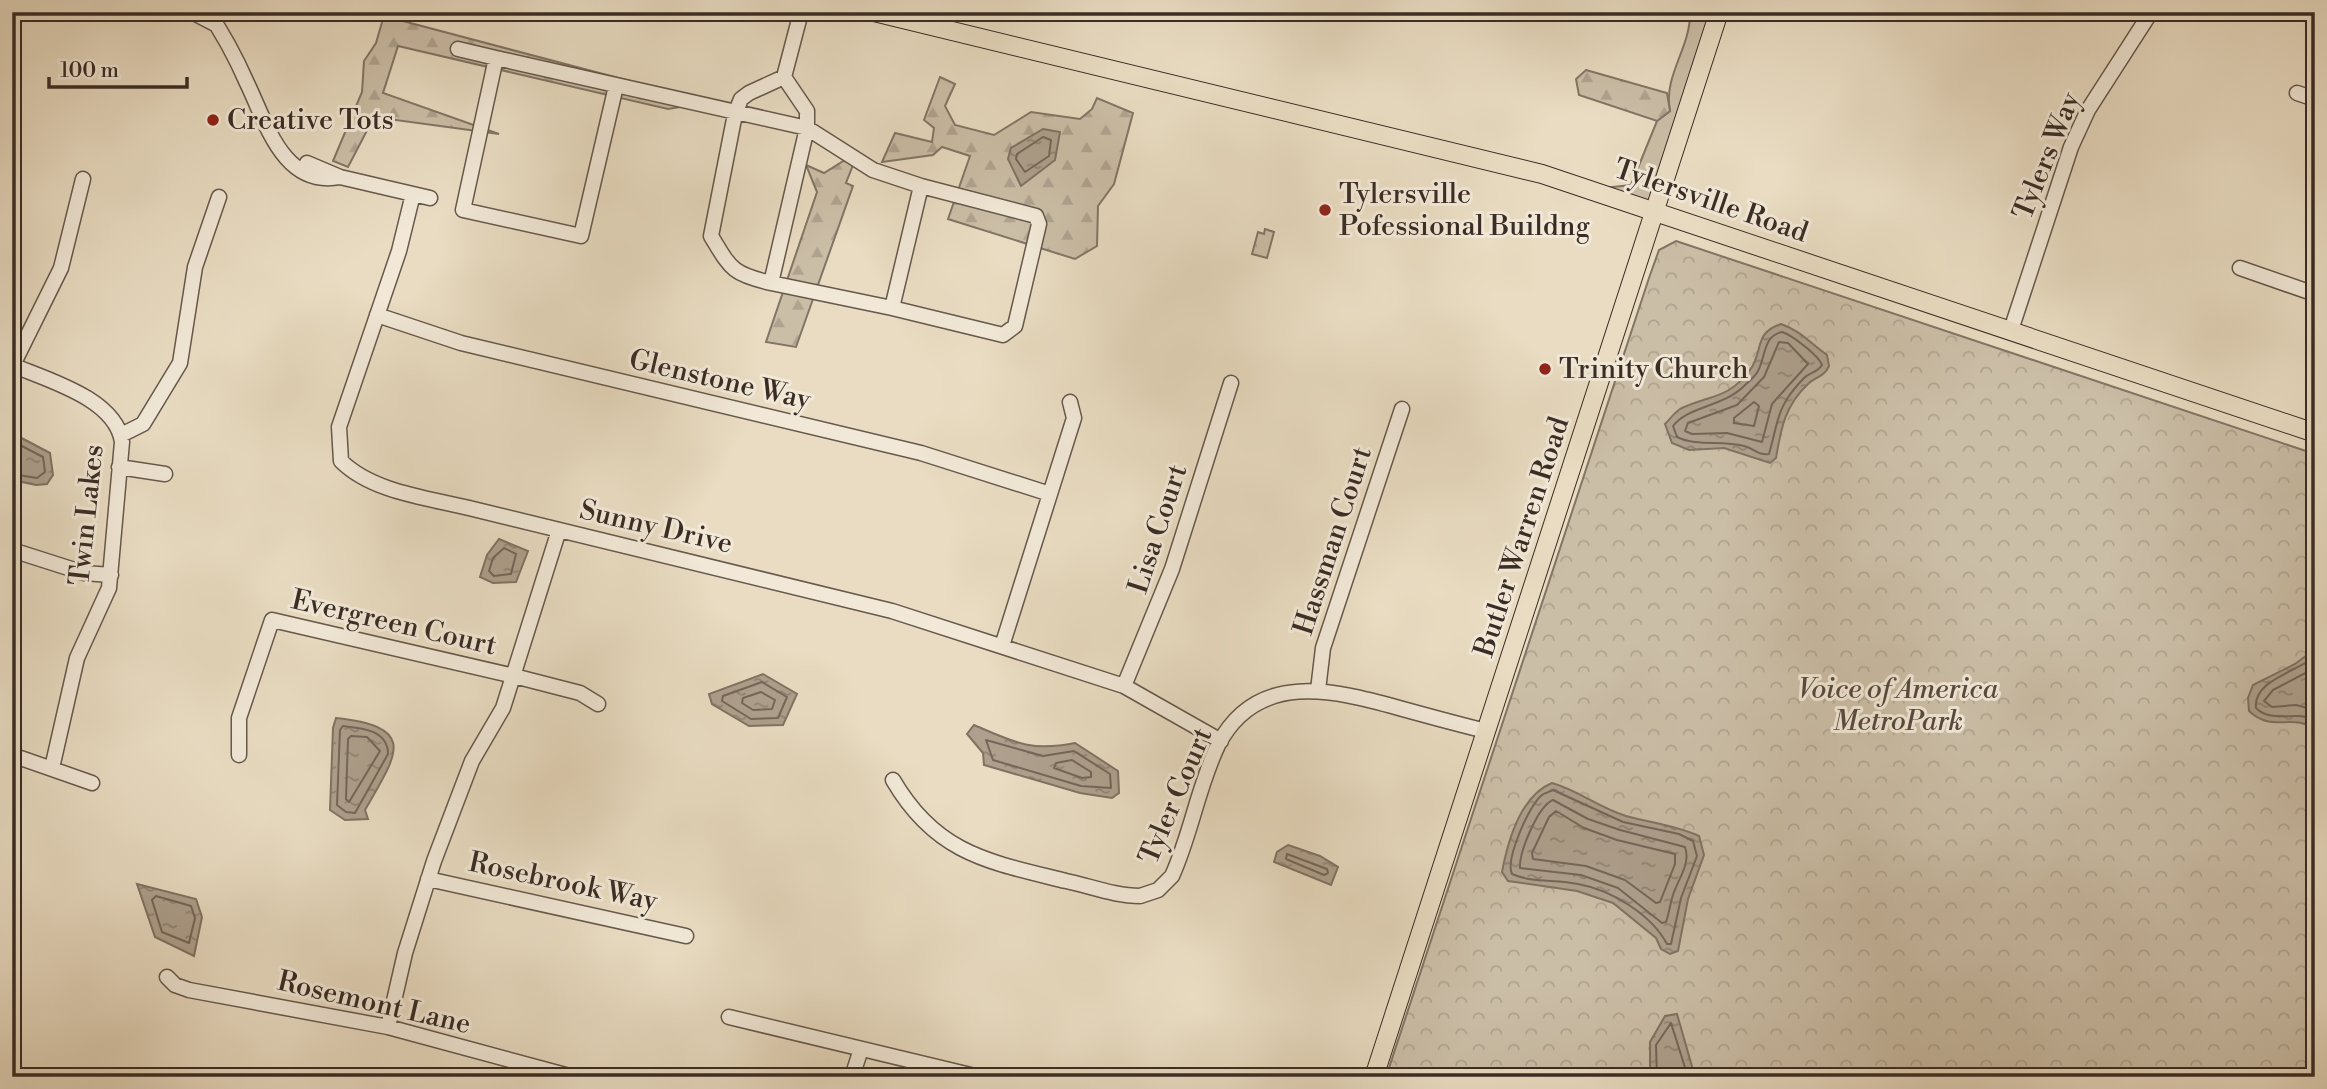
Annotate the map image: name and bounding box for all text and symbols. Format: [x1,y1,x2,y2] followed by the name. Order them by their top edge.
[49,46,187,90] scale bar
[60,58,119,84] text: 100 m
[2006,87,2089,225] street label: Tylers Way
[227,103,394,138] place label: Creative Tots
[205,112,221,128] marker: Creative Tots
[1609,151,1813,251] street label: Tylersville Road
[1339,177,1590,244] place label: Tylersville Pofessional Buildng
[1317,202,1333,218] marker: Tylersville Pofessional Buildng
[626,342,815,418] street label: Glenstone Way
[1559,352,1749,387] place label: Trinity Church
[1537,361,1553,377] marker: Trinity Church
[1466,413,1577,662] street label: Butler Warren Road
[1286,442,1380,640] street label: Hassman Court
[62,443,112,587] street label: Twin Lakes
[1121,460,1195,598] street label: Lisa Court
[576,492,736,562] street label: Sunny Drive
[288,582,500,664] street label: Evergreen Court
[1798,672,1998,739] park label: Voice of America MetroPark
[1132,722,1220,870] street label: Tyler Court
[465,845,661,919] street label: Rosebrook Way
[274,964,474,1042] street label: Rosemont Lane

